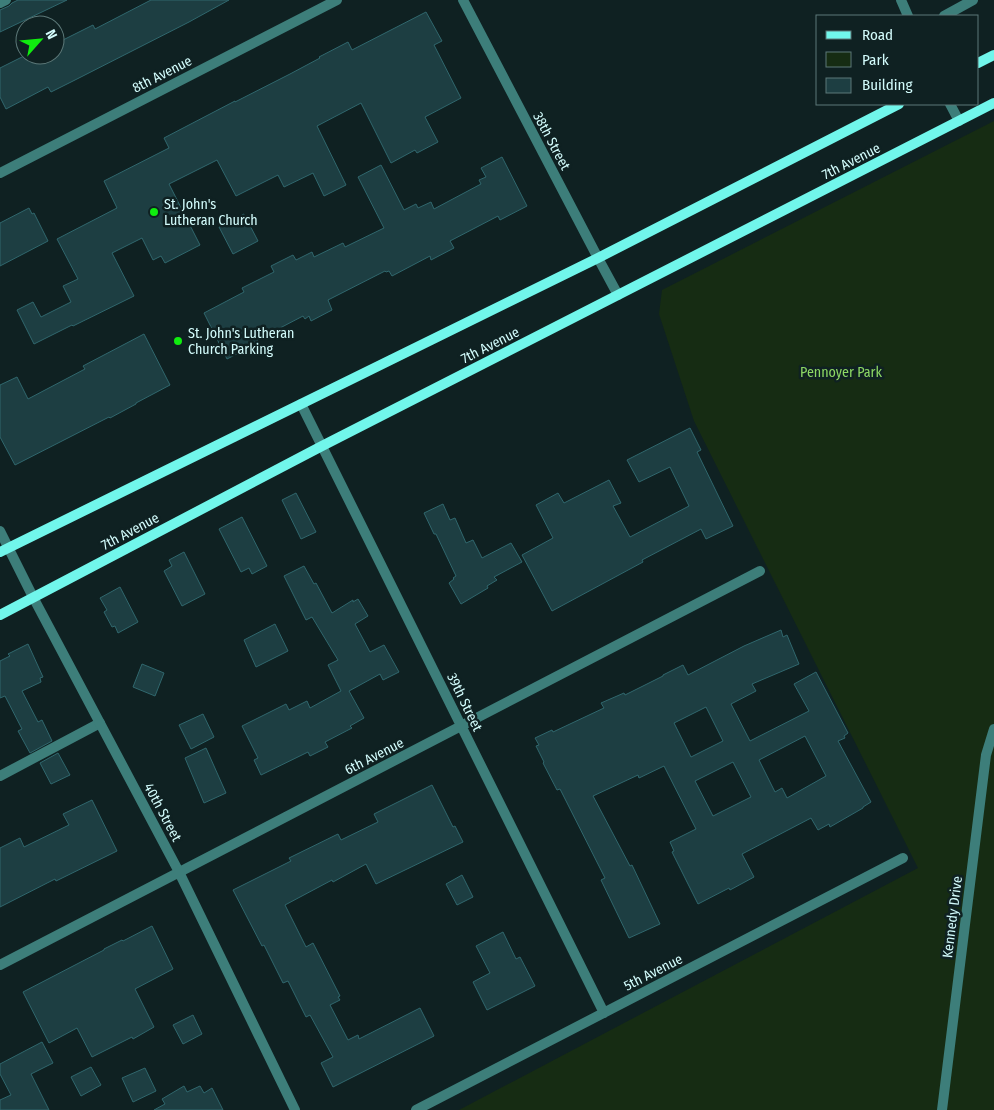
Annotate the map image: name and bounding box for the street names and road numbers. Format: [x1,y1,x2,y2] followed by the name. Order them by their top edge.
[130,52,195,97] street label: 8th Avenue
[529,109,574,173] street label: 38th Street
[819,140,883,183] street label: 7th Avenue
[458,324,522,367] street label: 7th Avenue
[98,509,162,554] street label: 7th Avenue
[443,670,486,734] street label: 39th Street
[342,734,407,779] street label: 6th Avenue
[140,780,185,845] street label: 40th Street
[939,875,966,959] street label: Kennedy Drive
[621,950,686,994] street label: 5th Avenue

